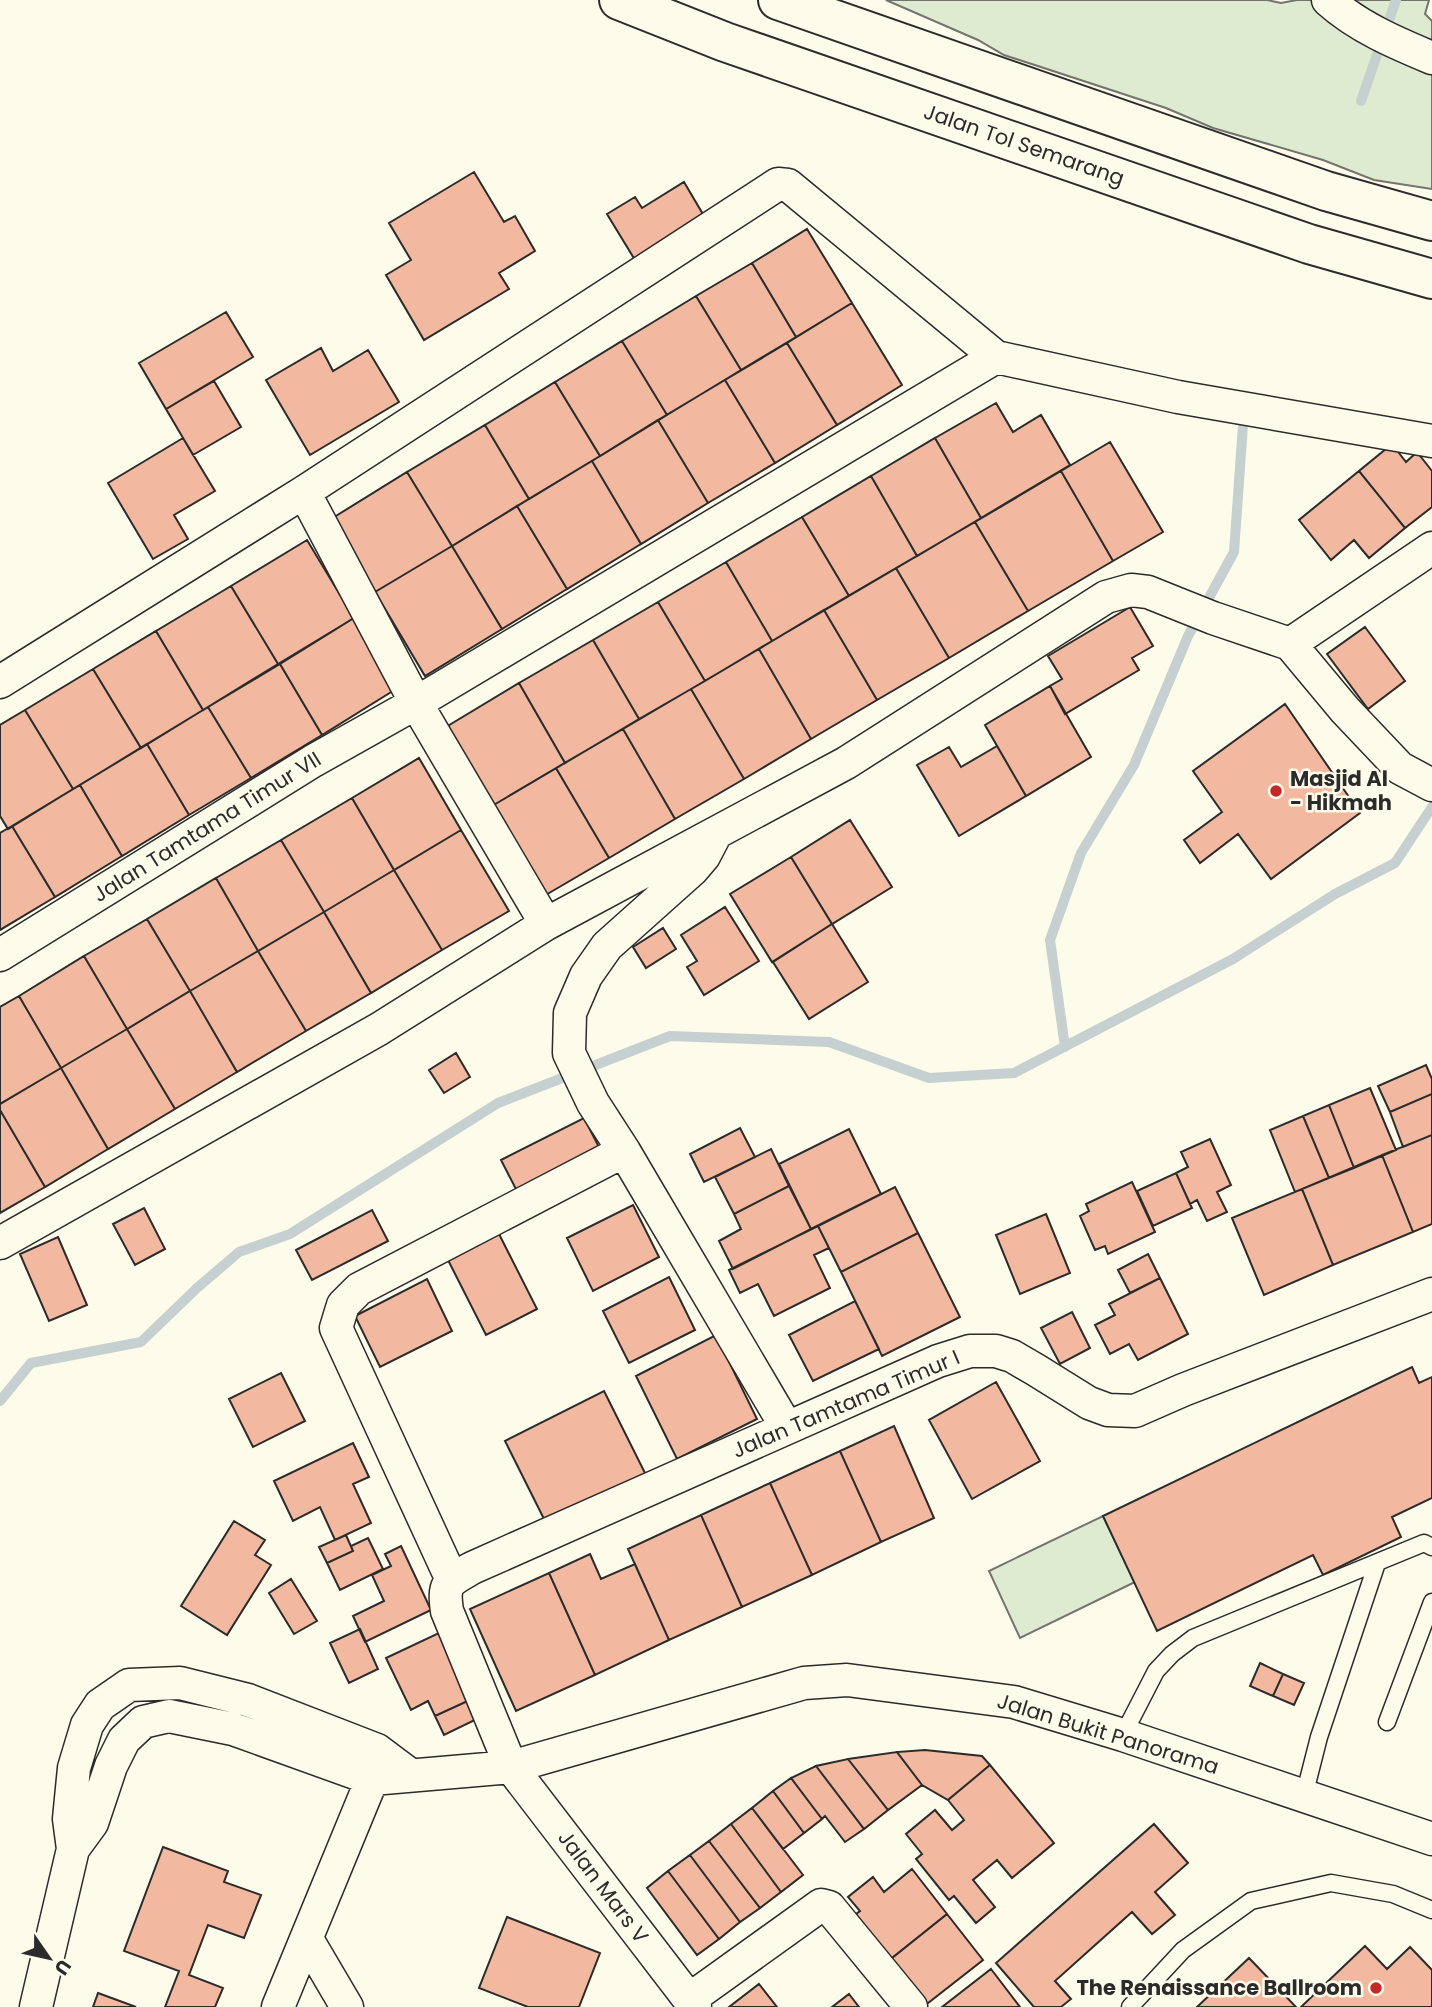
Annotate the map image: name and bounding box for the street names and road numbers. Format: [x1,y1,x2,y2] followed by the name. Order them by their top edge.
[920,97,1128,192] street label: Jalan Tol Semarang
[87,744,326,909] street label: Jalan Tamtama Timur VII
[728,1342,964,1465] street label: Jalan Tamtama Timur I
[994,1686,1223,1781] street label: Jalan Bukit Panorama
[551,1824,655,1949] street label: Jalan Mars V

